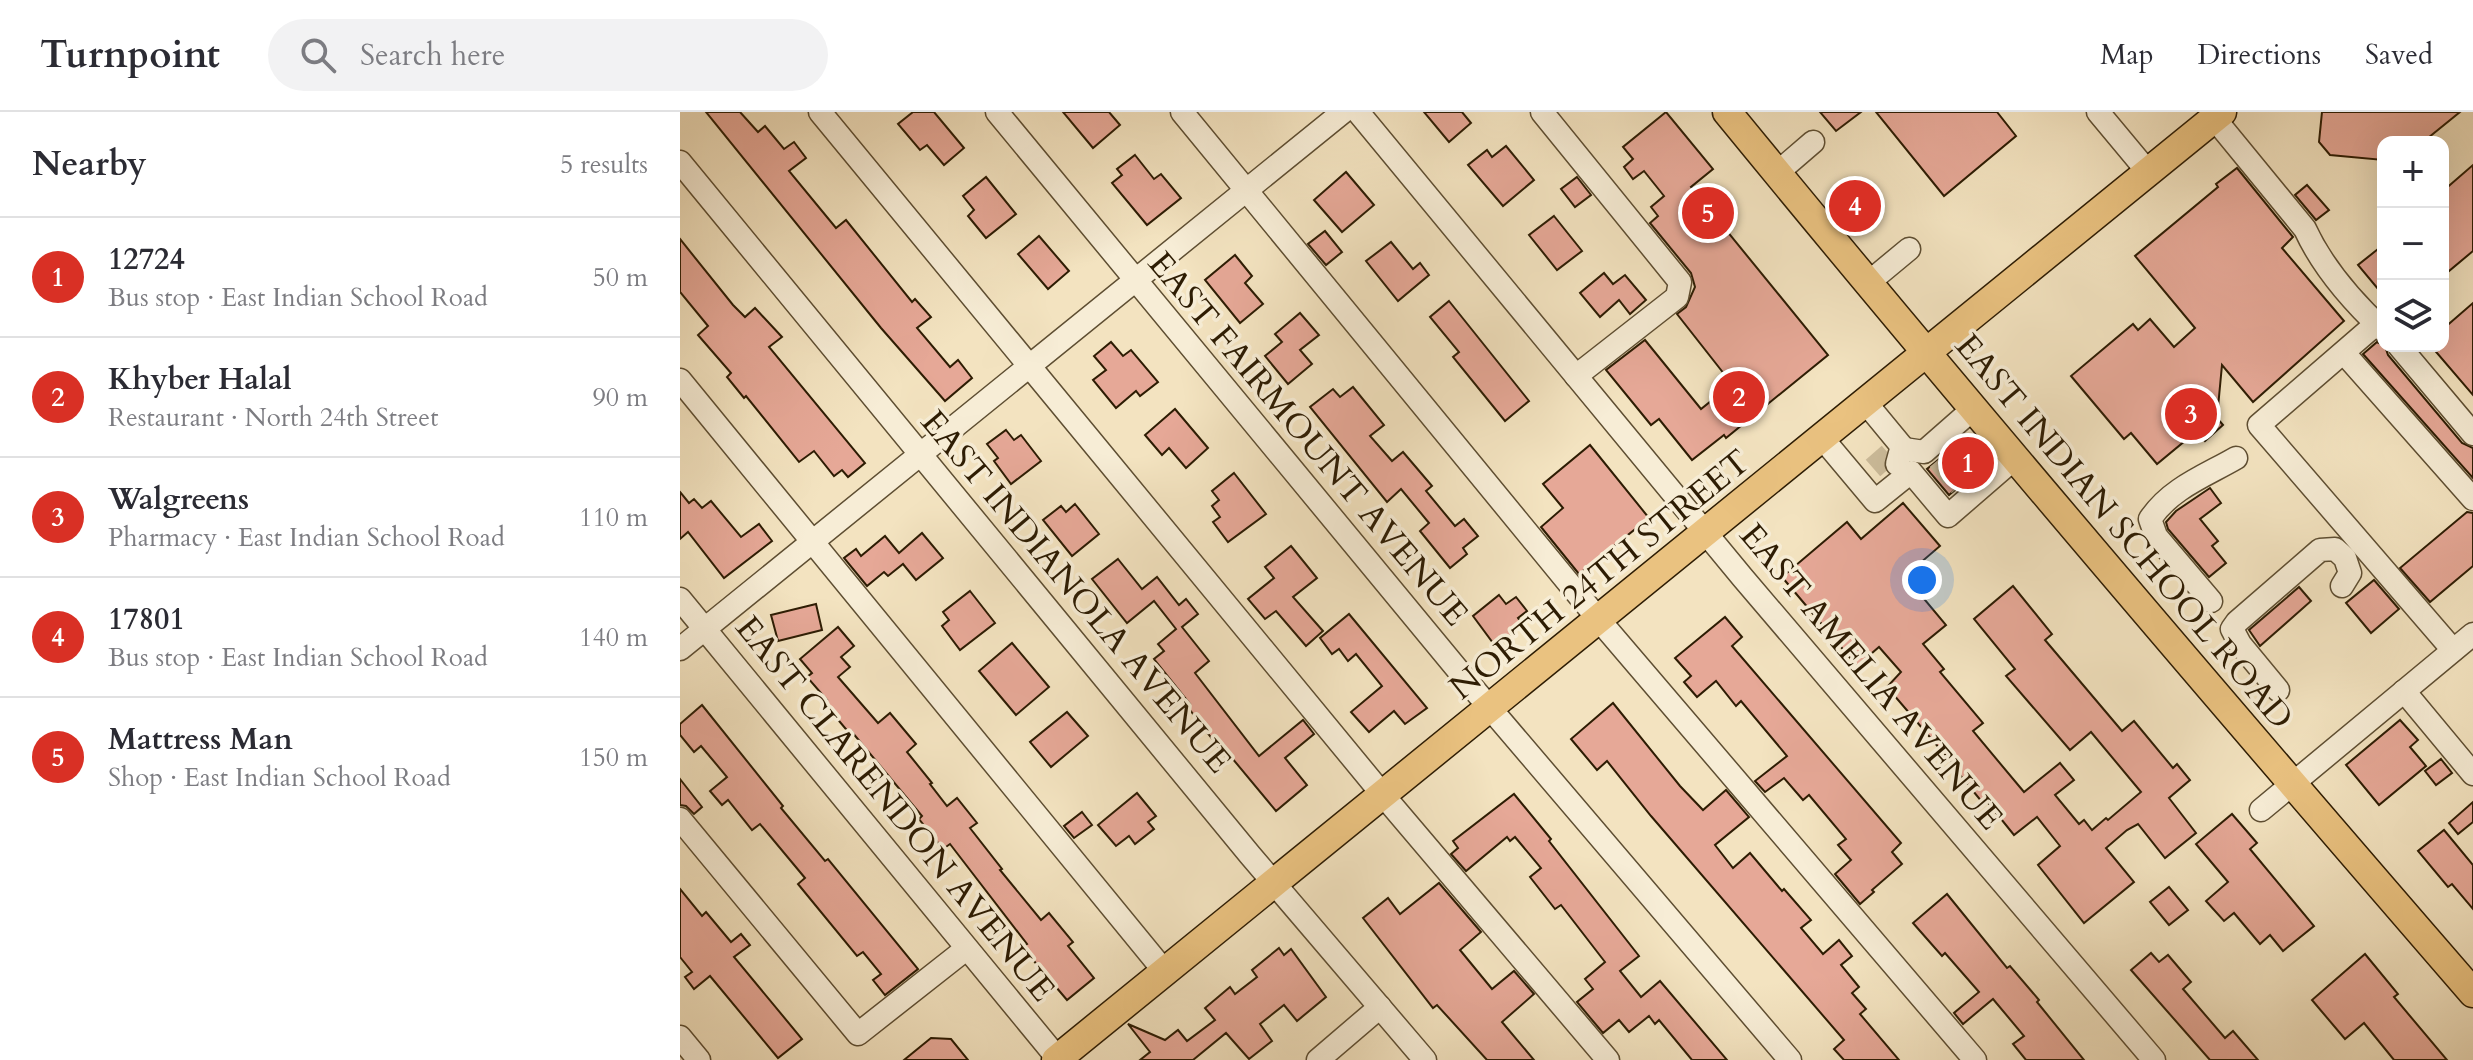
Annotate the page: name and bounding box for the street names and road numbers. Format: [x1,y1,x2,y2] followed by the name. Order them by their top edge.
[1138,242,1479,635] street label: EAST FAIRMOUNT AVENUE
[1945,324,2304,739] street label: EAST INDIAN SCHOOL ROAD
[911,400,1242,783] street label: EAST INDIANOLA AVENUE
[1440,439,1760,710] street label: NORTH 24TH STREET
[1729,514,2013,840] street label: EAST AMELIA AVENUE
[725,606,1065,1011] street label: EAST CLARENDON AVENUE

